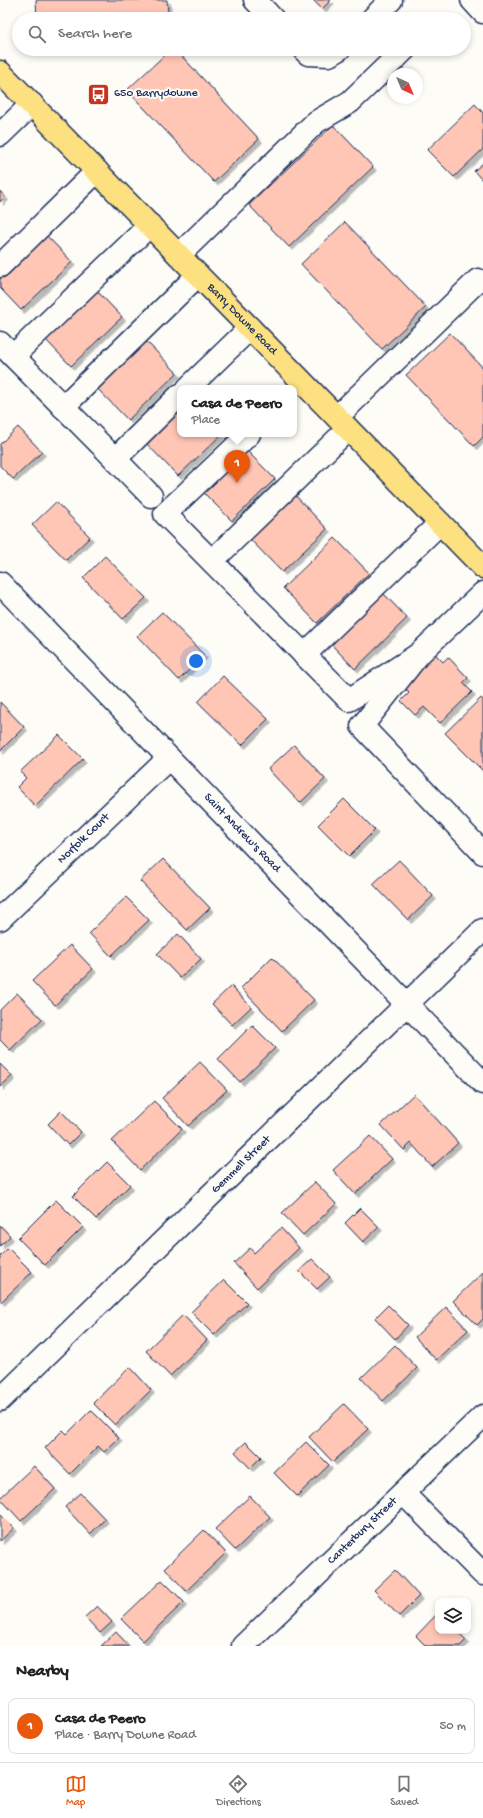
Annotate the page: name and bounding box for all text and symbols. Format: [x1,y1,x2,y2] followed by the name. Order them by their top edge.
[12,12,471,56] search box
[26,23,48,45] icon: search
[58,25,132,43] text: Search here
[387,68,423,104] north arrow
[86,81,112,107] bus stop icon: 650 Barrydowne
[114,87,199,101] place label: 650 Barrydowne
[203,280,280,359] street label: Barry Downe Road
[177,385,297,437] popup
[192,395,282,413] text: Casa de Peero
[192,413,220,428] text: Place
[224,450,250,483] pin: 1
[186,651,206,671] your location
[200,791,284,876] street label: Saint Andrew's Road
[55,810,114,867] street label: Norfolk Court
[209,1132,275,1197] street label: Gemmell Street
[325,1494,401,1568] street label: Canterbury Street
[435,1598,471,1634] map controls
[435,1598,471,1634] button: layers
[16,1662,69,1682] text: Nearby
[55,1710,146,1728] text: Casa de Peero
[27,1719,33,1734] text: 1
[439,1719,466,1734] text: 50 m
[55,1728,196,1743] text: Place · Barry Downe Road
[65,1773,87,1809] tab: Map
[216,1773,261,1809] tab: Directions
[390,1773,418,1809] tab: Saved

